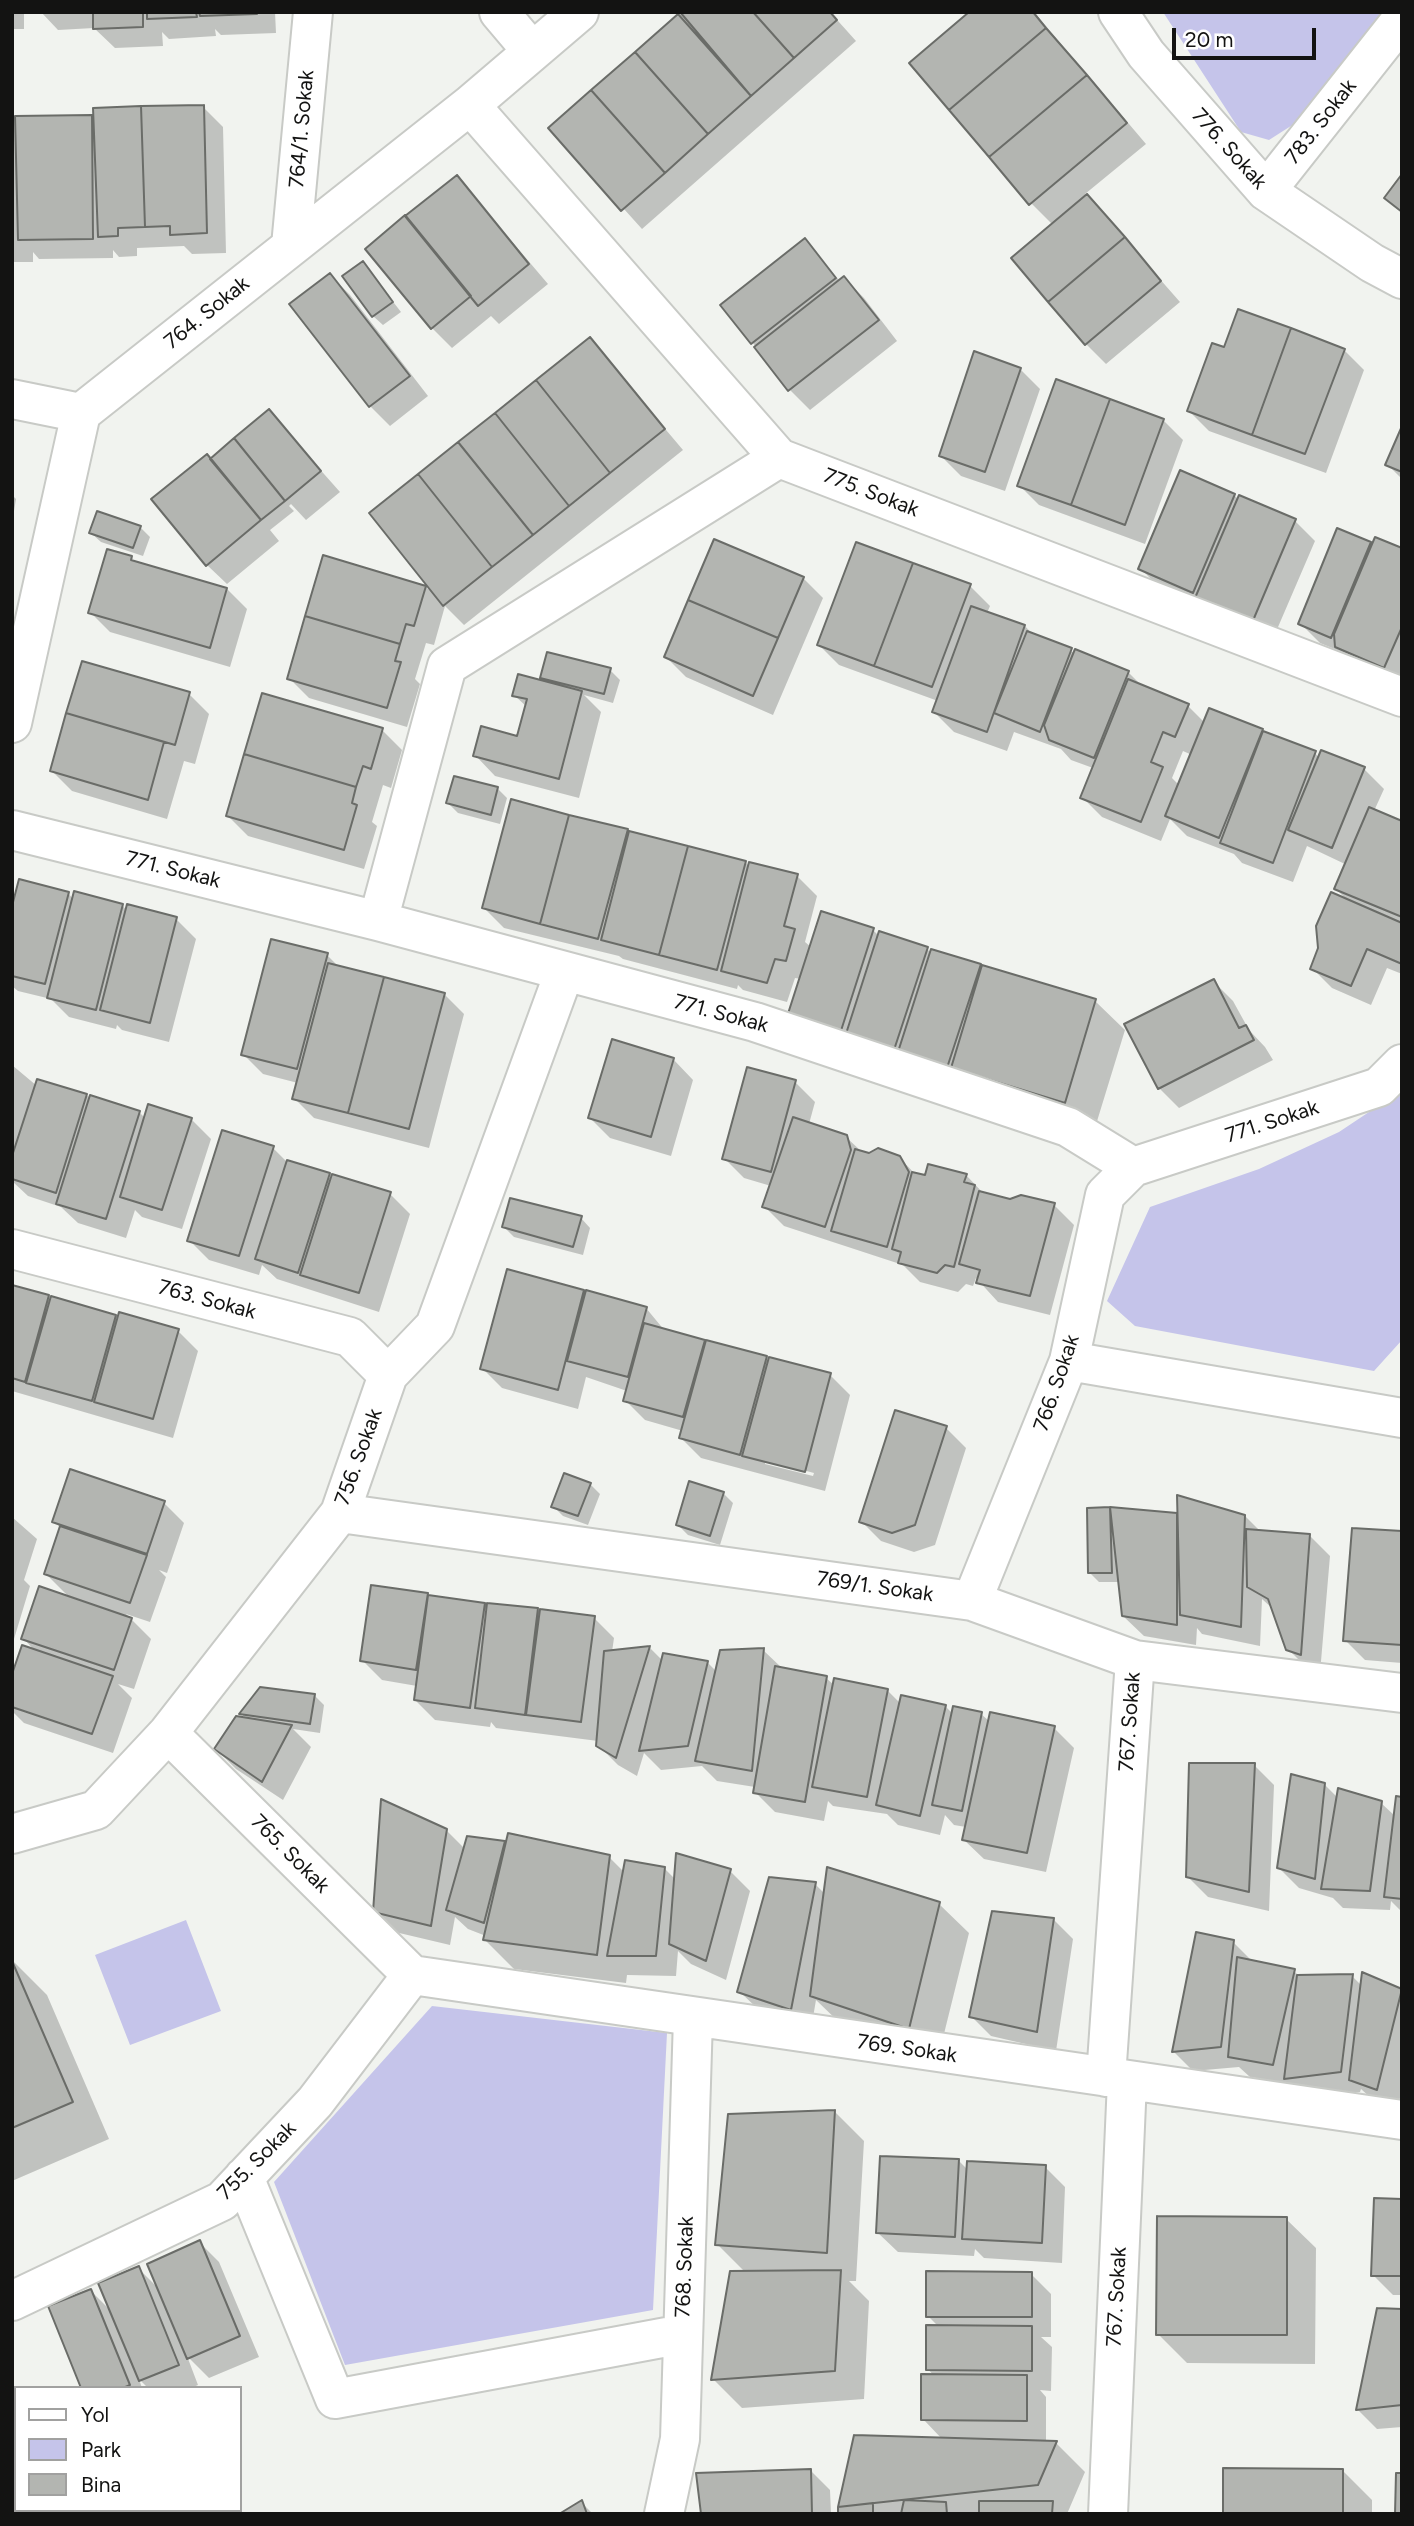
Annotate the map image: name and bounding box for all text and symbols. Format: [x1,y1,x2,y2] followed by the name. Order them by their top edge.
[1176,14,1320,58] scale bar
[1185,27,1233,52] text: 20 m
[284,69,320,189] street label: 764/1. Sokak
[1280,74,1362,170] street label: 783. Sokak
[1186,103,1272,195] street label: 776. Sokak
[160,271,254,355] street label: 764. Sokak
[820,463,922,523] street label: 775. Sokak
[123,846,223,894] street label: 771. Sokak
[671,989,771,1039] street label: 771. Sokak
[1222,1095,1322,1149] street label: 771. Sokak
[155,1275,259,1325] street label: 763. Sokak
[1029,1331,1085,1435] street label: 766. Sokak
[330,1405,388,1509] street label: 756. Sokak
[815,1566,935,1608] street label: 769/1. Sokak
[1114,1671,1146,1773] street label: 767. Sokak
[245,1809,335,1899] street label: 765. Sokak
[855,2030,959,2068] street label: 769. Sokak
[212,2116,302,2206] street label: 755. Sokak
[671,2216,699,2318] street label: 768. Sokak
[1102,2246,1132,2348] street label: 767. Sokak
[14,2386,242,2512] legend
[81,2402,109,2427] text: Yol
[81,2437,121,2462] text: Park
[81,2472,121,2497] text: Bina

